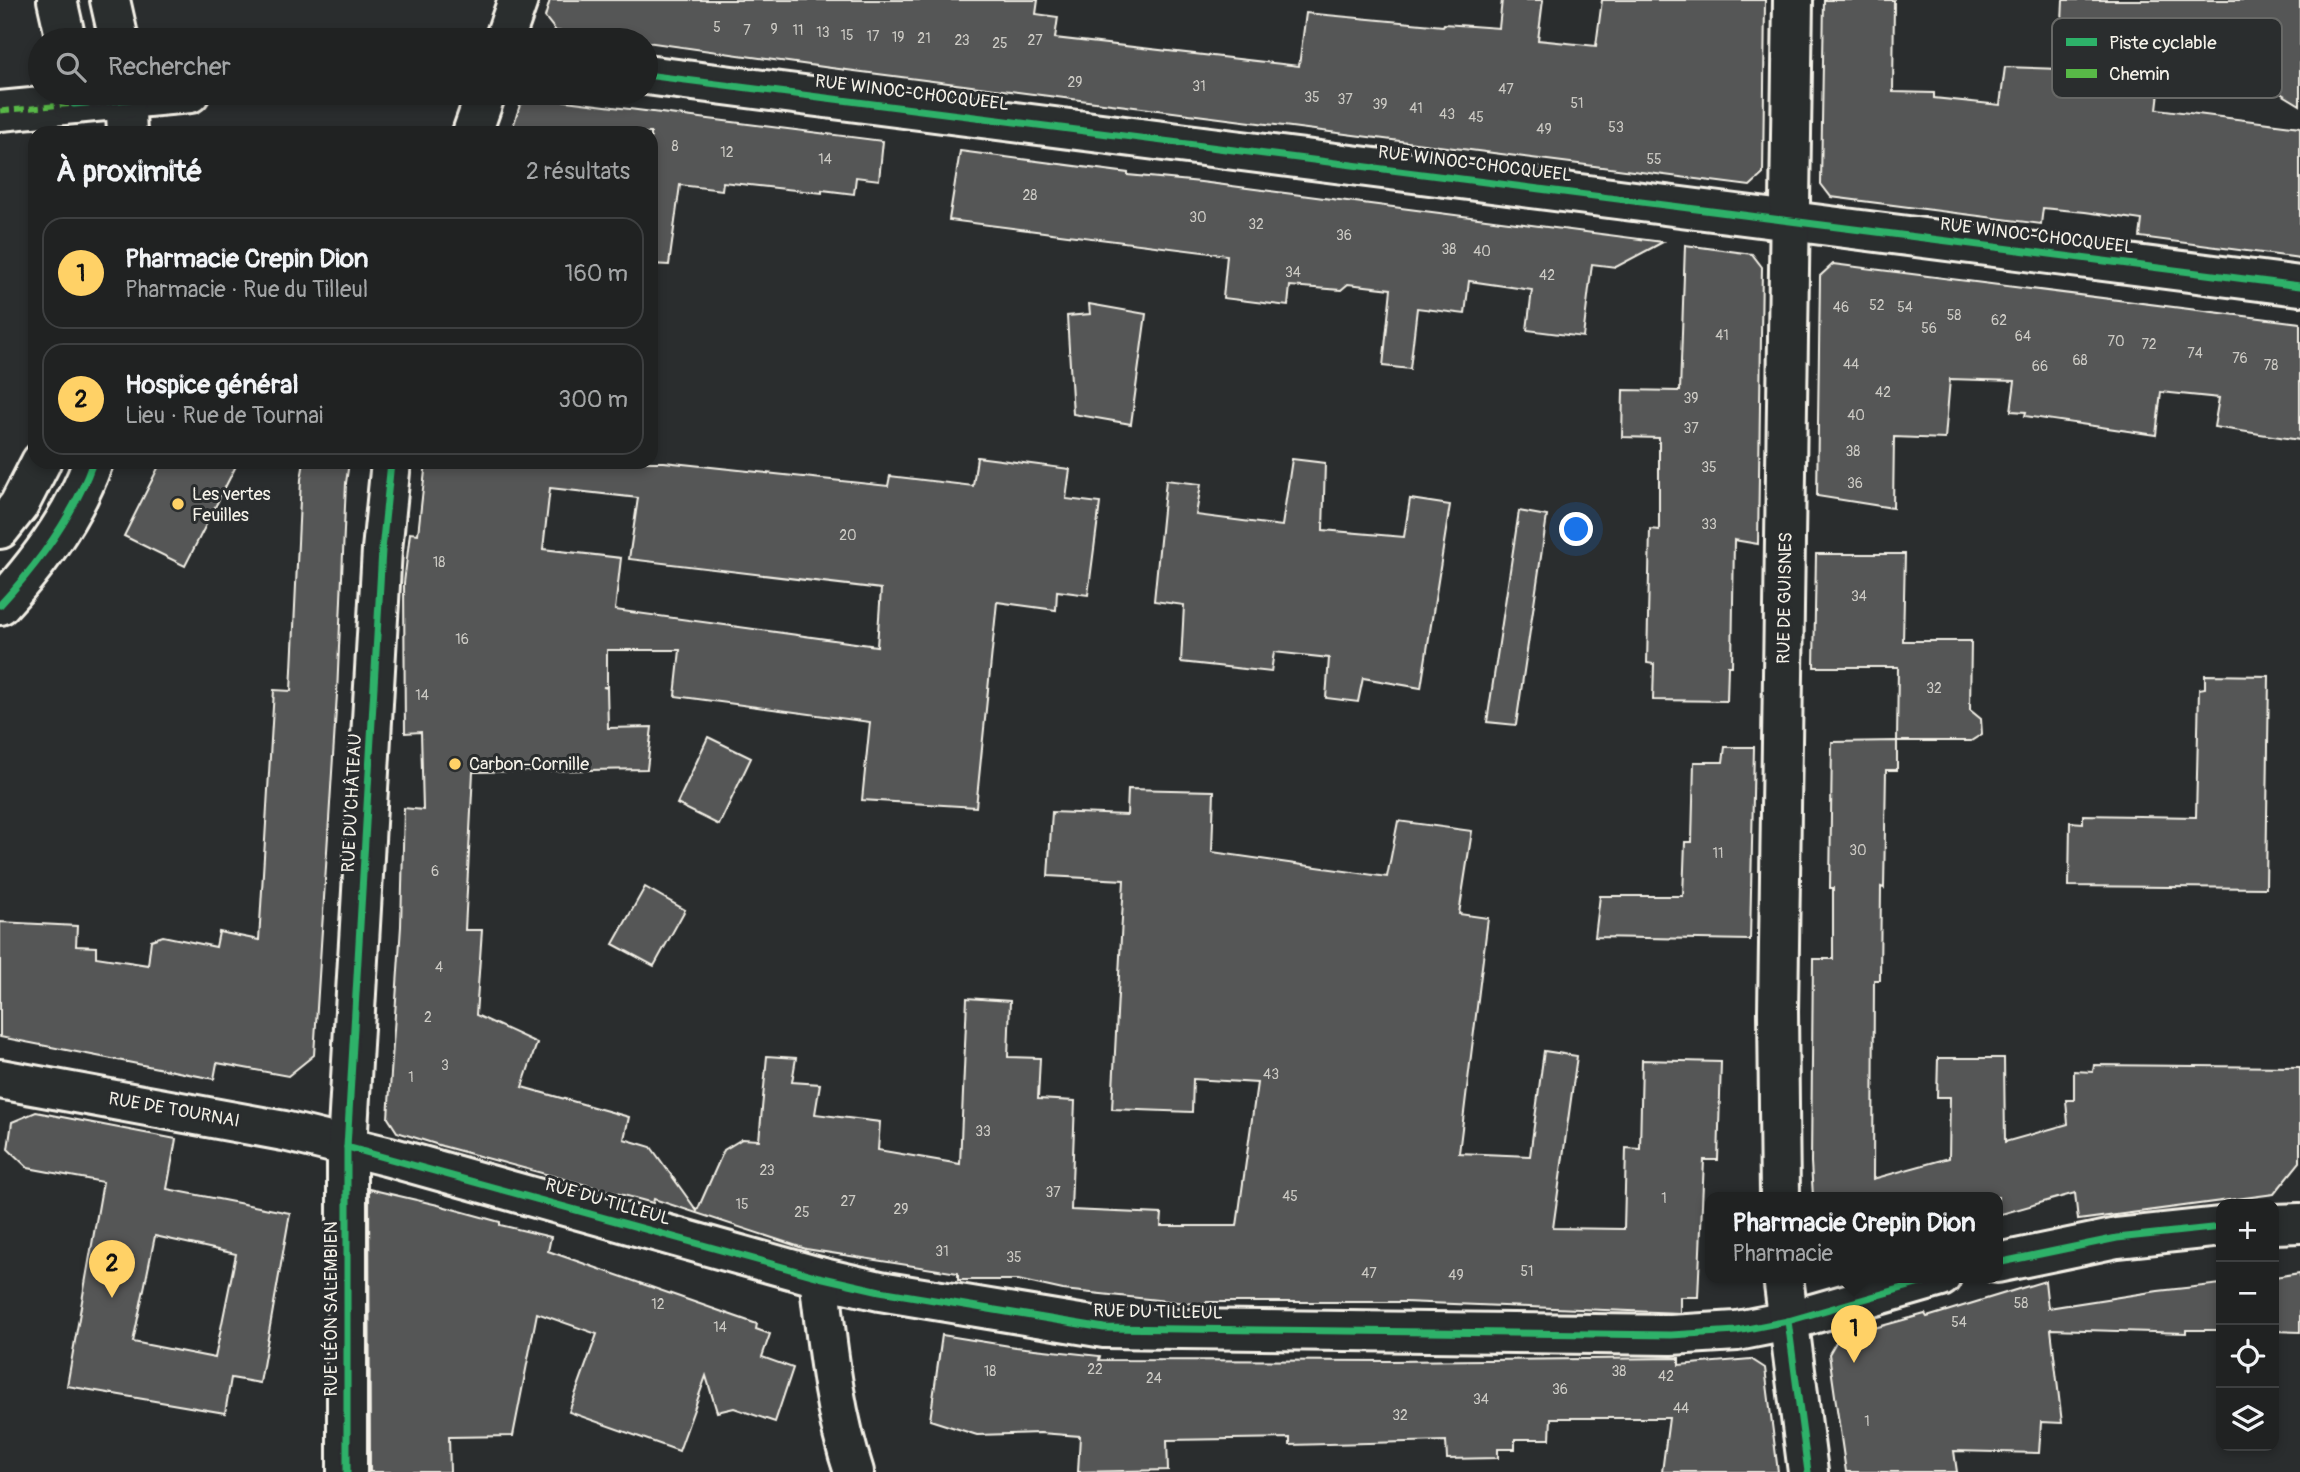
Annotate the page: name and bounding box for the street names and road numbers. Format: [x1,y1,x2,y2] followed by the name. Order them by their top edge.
[814,70,1010,116] street label: RUE WINOC-CHOCQUEEL
[1377,141,1573,187] street label: RUE WINOC-CHOCQUEEL
[1939,213,2135,259] street label: RUE WINOC-CHOCQUEEL
[1772,532,1798,664] street label: RUE DE GUISNES
[337,733,367,873] street label: RUE DU CHÂTEAU
[107,1087,241,1133] street label: RUE DE TOURNAI
[543,1173,673,1231] street label: RUE DU TILLEUL
[320,1221,343,1397] street label: RUE LÉON SALEMBIEN
[1093,1299,1223,1325] street label: RUE DU TILLEUL

